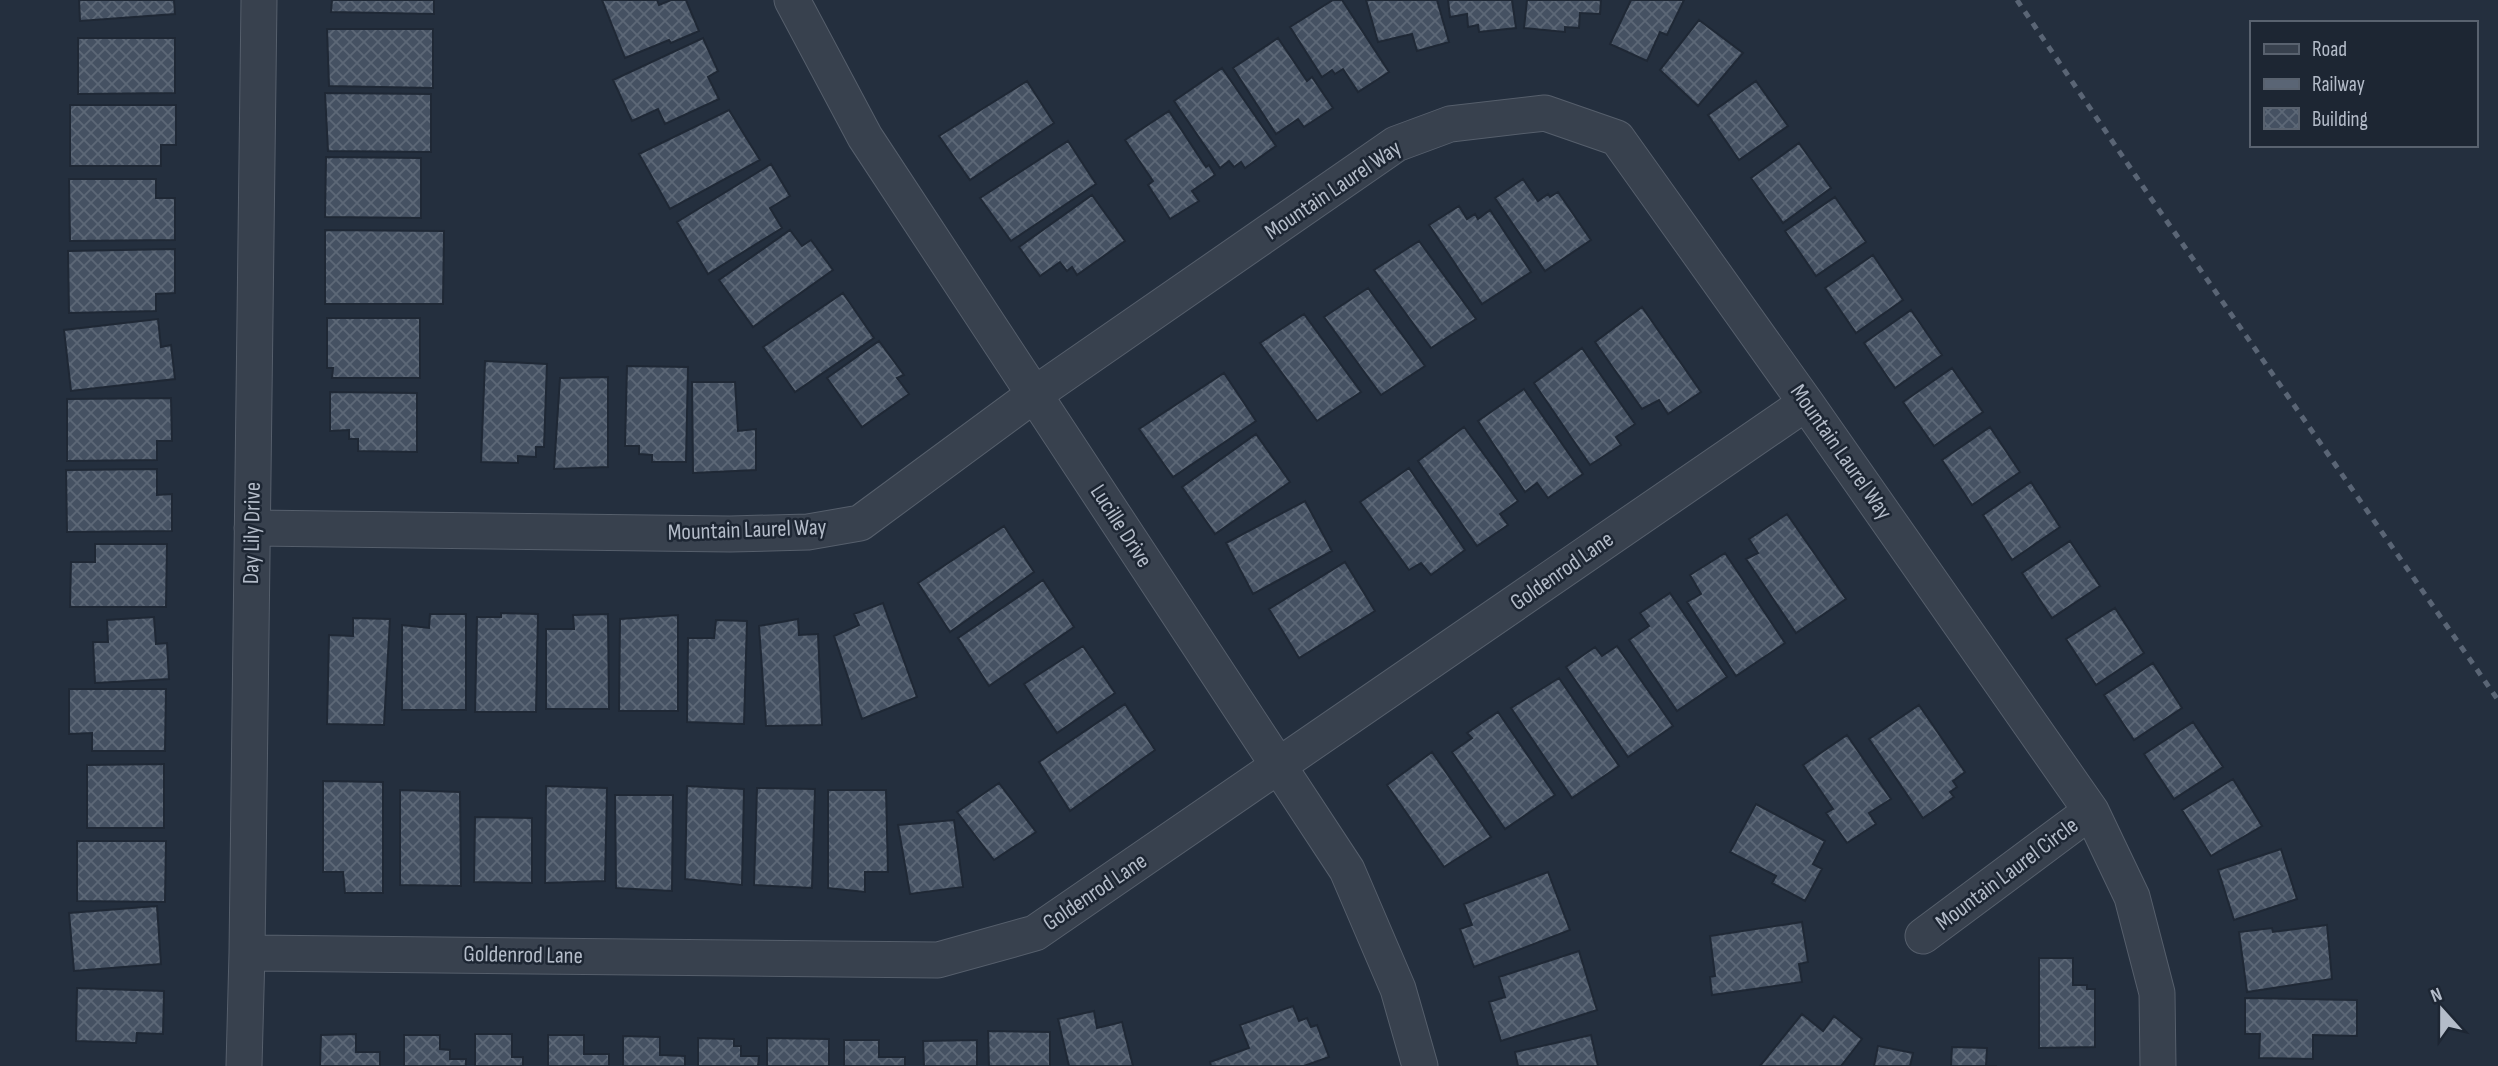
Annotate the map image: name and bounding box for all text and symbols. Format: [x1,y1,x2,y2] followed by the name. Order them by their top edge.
[2250,21,2477,147] legend
[2312,37,2347,62] text: Road
[2312,72,2365,97] text: Railway
[2312,107,2368,132] text: Building
[1259,134,1407,246] street label: Mountain Laurel Way
[1784,379,1898,525] street label: Mountain Laurel Way
[1084,479,1158,573] street label: Lucille Drive
[237,482,267,584] street label: Day Lily Drive
[667,513,827,547] street label: Mountain Laurel Way
[1505,525,1619,617] street label: Goldenrod Lane
[1930,811,2084,937] street label: Mountain Laurel Circle
[1038,847,1152,937] street label: Goldenrod Lane
[463,940,583,970] street label: Goldenrod Lane
[2407,975,2477,1045] north arrow
[2428,983,2445,1008] text: N

